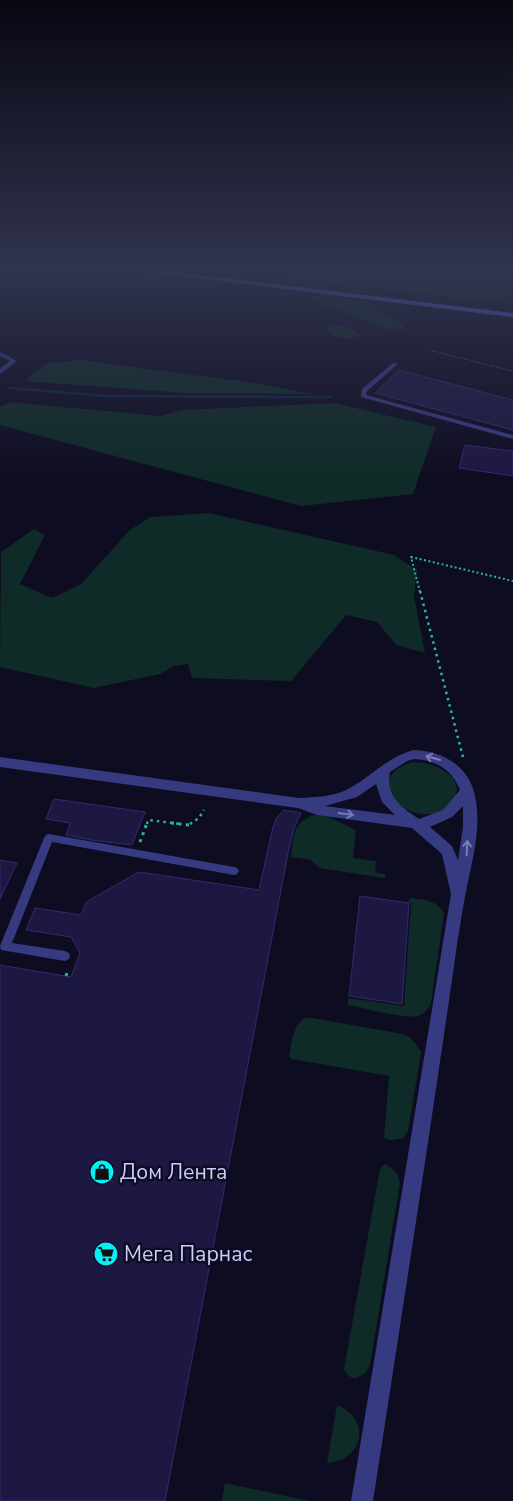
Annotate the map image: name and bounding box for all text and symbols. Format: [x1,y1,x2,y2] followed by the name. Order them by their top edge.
[425,753,441,763] one-way arrow
[338,809,354,819] one-way arrow
[463,841,472,857] one-way arrow
[120,1158,227,1186] place label: Дом Лента
[89,1159,115,1185] shop icon: Дом Лента
[124,1240,252,1268] place label: Мега Парнас
[93,1241,119,1267] supermarket icon: Мега Парнас

